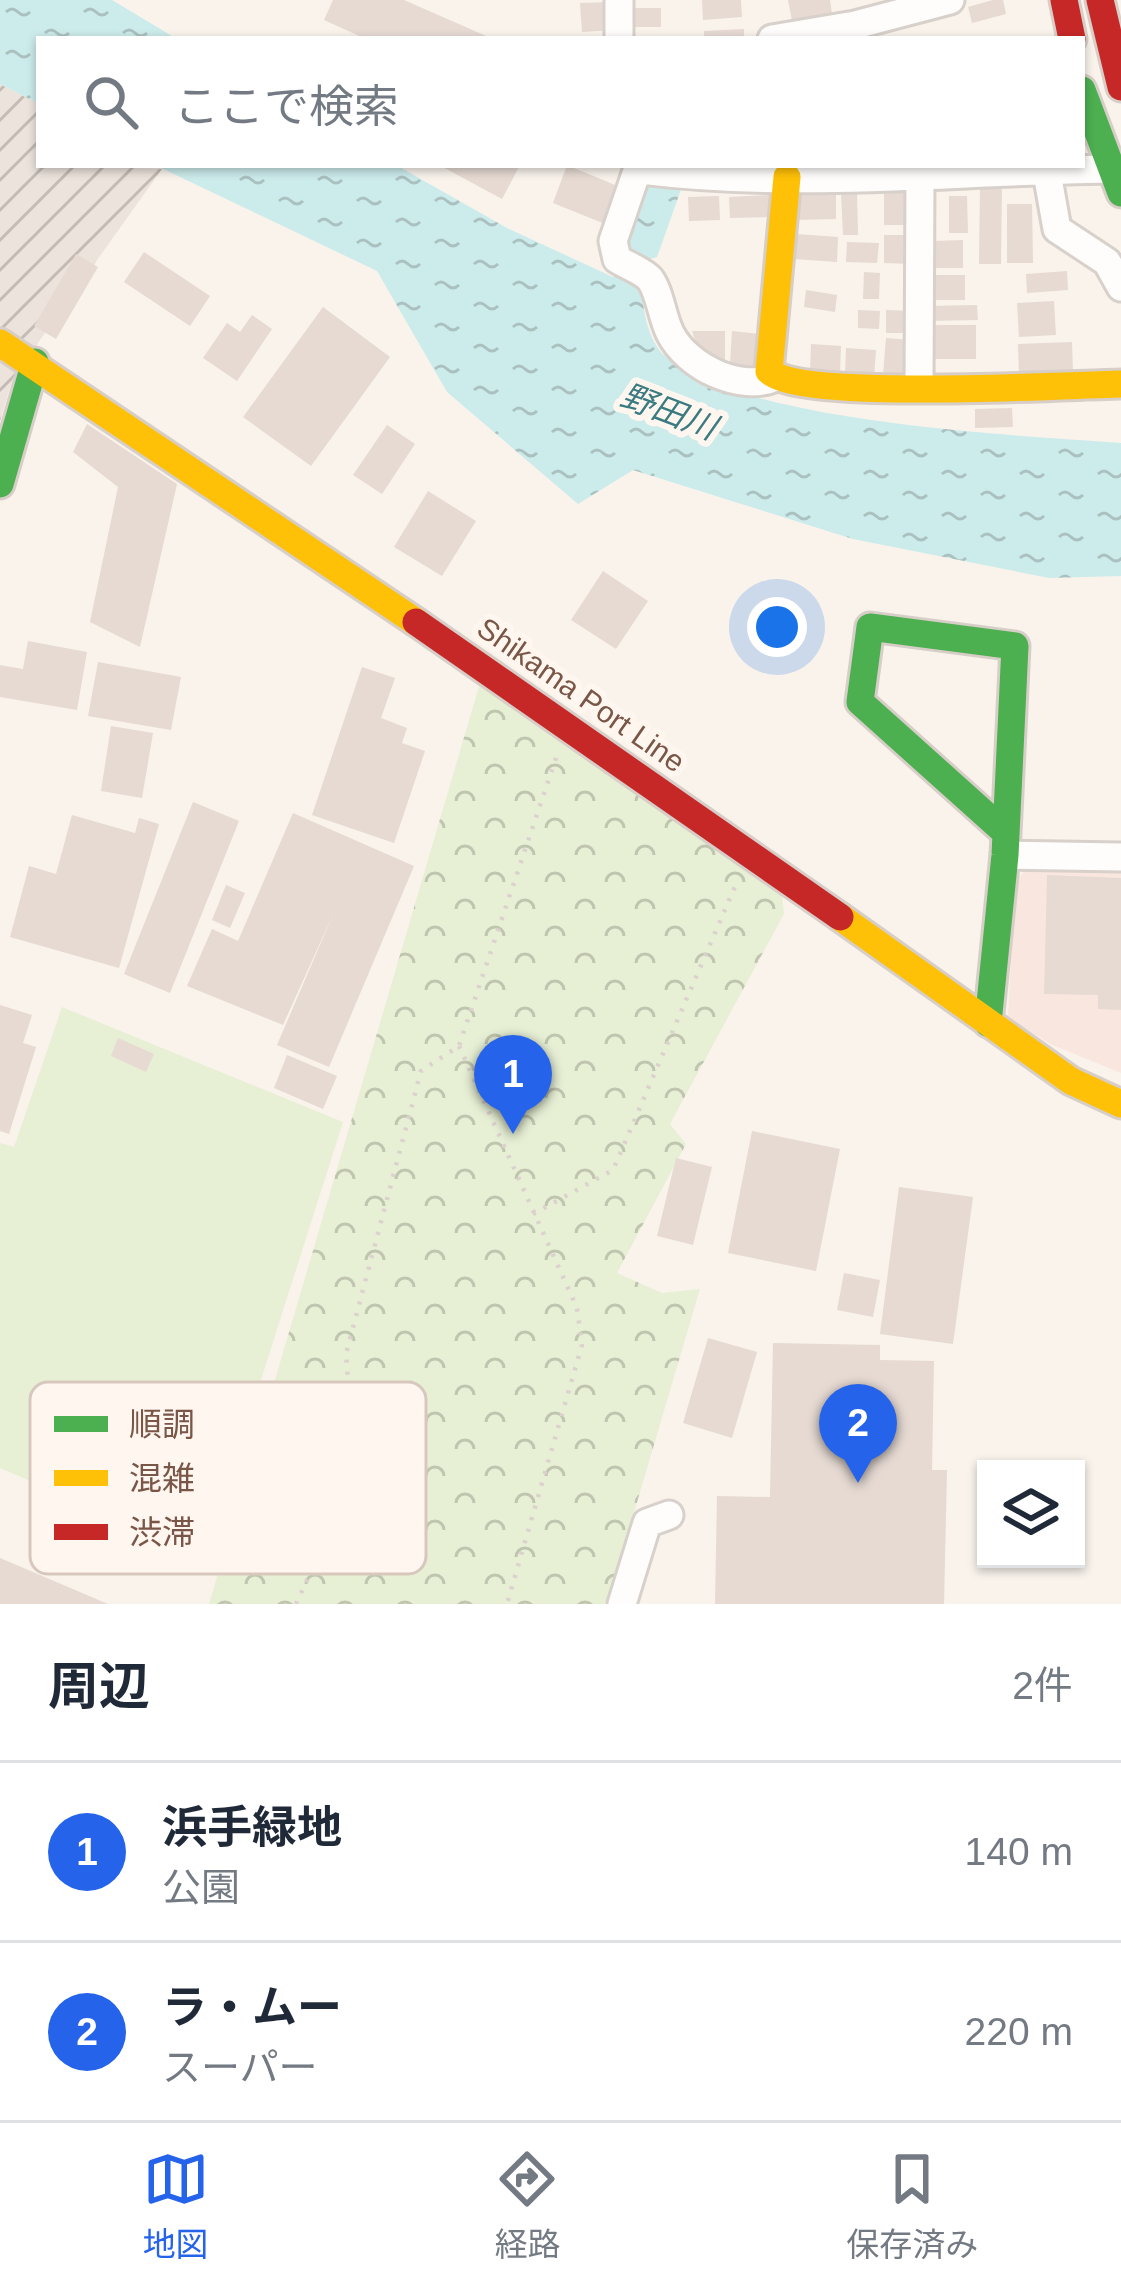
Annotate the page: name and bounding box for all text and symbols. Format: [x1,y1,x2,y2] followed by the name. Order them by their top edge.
[36,36,1085,168] search box
[78,69,144,135] icon: search
[174,81,399,132] text: ここで検索
[616,376,724,448] water label: 野田川
[747,597,807,657] your location
[471,611,691,778] street label: Shikama Port Line
[474,1035,552,1134] pin: 1
[30,1382,426,1574] legend
[819,1384,897,1483] pin: 2
[129,1406,195,1443] text: 順調
[129,1460,195,1497] text: 混雑
[977,1460,1085,1568] map controls
[977,1460,1085,1568] button: layers
[129,1514,195,1551] text: 渋滞
[48,1658,150,1715] text: 周辺
[1012,1664,1073,1707] text: 2件
[162,1802,342,1853] text: 浜手緑地
[76,1830,98,1873] text: 1
[965,1830,1073,1873] text: 140 m
[162,1866,240,1909] text: 公園
[162,1982,342,2033] text: ラ・ムー
[76,2010,98,2053] text: 2
[965,2010,1073,2053] text: 220 m
[162,2046,318,2089] text: スーパー
[143,2146,209,2266] tab: 地図
[494,2146,560,2266] tab: 経路
[846,2146,978,2266] tab: 保存済み

